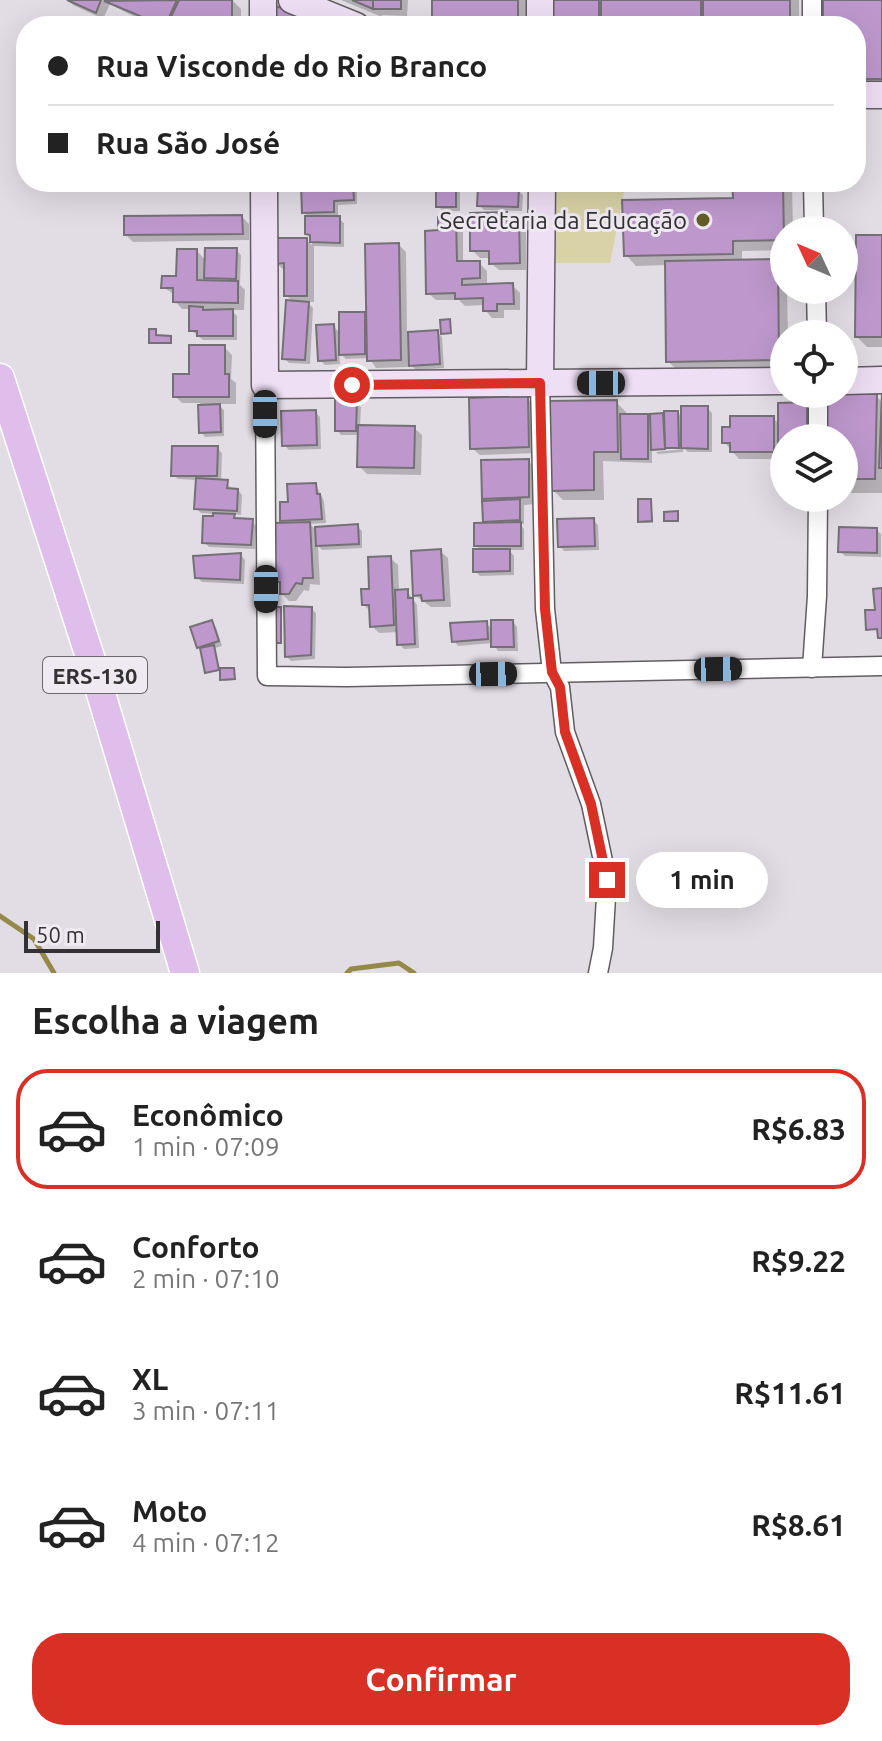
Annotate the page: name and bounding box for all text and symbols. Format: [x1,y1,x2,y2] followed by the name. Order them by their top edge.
[96,49,487,83] text: Rua Visconde do Rio Branco
[96,126,280,160] text: Rua São José
[439,207,687,234] place label: Secretaria da Educação
[694,211,712,229] marker: Secretaria da Educação
[770,216,858,304] north arrow
[770,216,858,512] map controls
[770,320,858,408] button: locate
[334,367,370,403] route start
[577,371,625,395] car
[253,390,277,438] car
[770,424,858,512] button: layers
[254,565,278,613] car
[43,657,147,693] road number: ERS-130
[694,657,742,681] car
[469,662,517,686] car
[635,852,767,908] callout: 1 min
[589,862,625,898] route end
[669,865,735,894] text: 1 min
[24,917,160,953] scale bar
[36,922,85,947] text: 50 m
[32,1000,319,1041] text: Escolha a viagem
[36,1093,108,1165] icon: car
[132,1098,284,1132] text: Econômico
[751,1112,846,1146] text: R$6.83
[132,1132,280,1161] text: 1 min · 07:09
[36,1225,108,1297] icon: car
[132,1230,260,1264] text: Conforto
[751,1244,846,1278] text: R$9.22
[132,1264,280,1293] text: 2 min · 07:10
[36,1357,108,1429] icon: car
[132,1362,168,1396] text: XL
[734,1376,846,1410] text: R$11.61
[132,1396,280,1425] text: 3 min · 07:11
[36,1489,108,1561] icon: car
[132,1494,207,1528] text: Moto
[751,1508,846,1542] text: R$8.61
[132,1528,280,1557] text: 4 min · 07:12
[32,1633,850,1725] button: Confirmar

